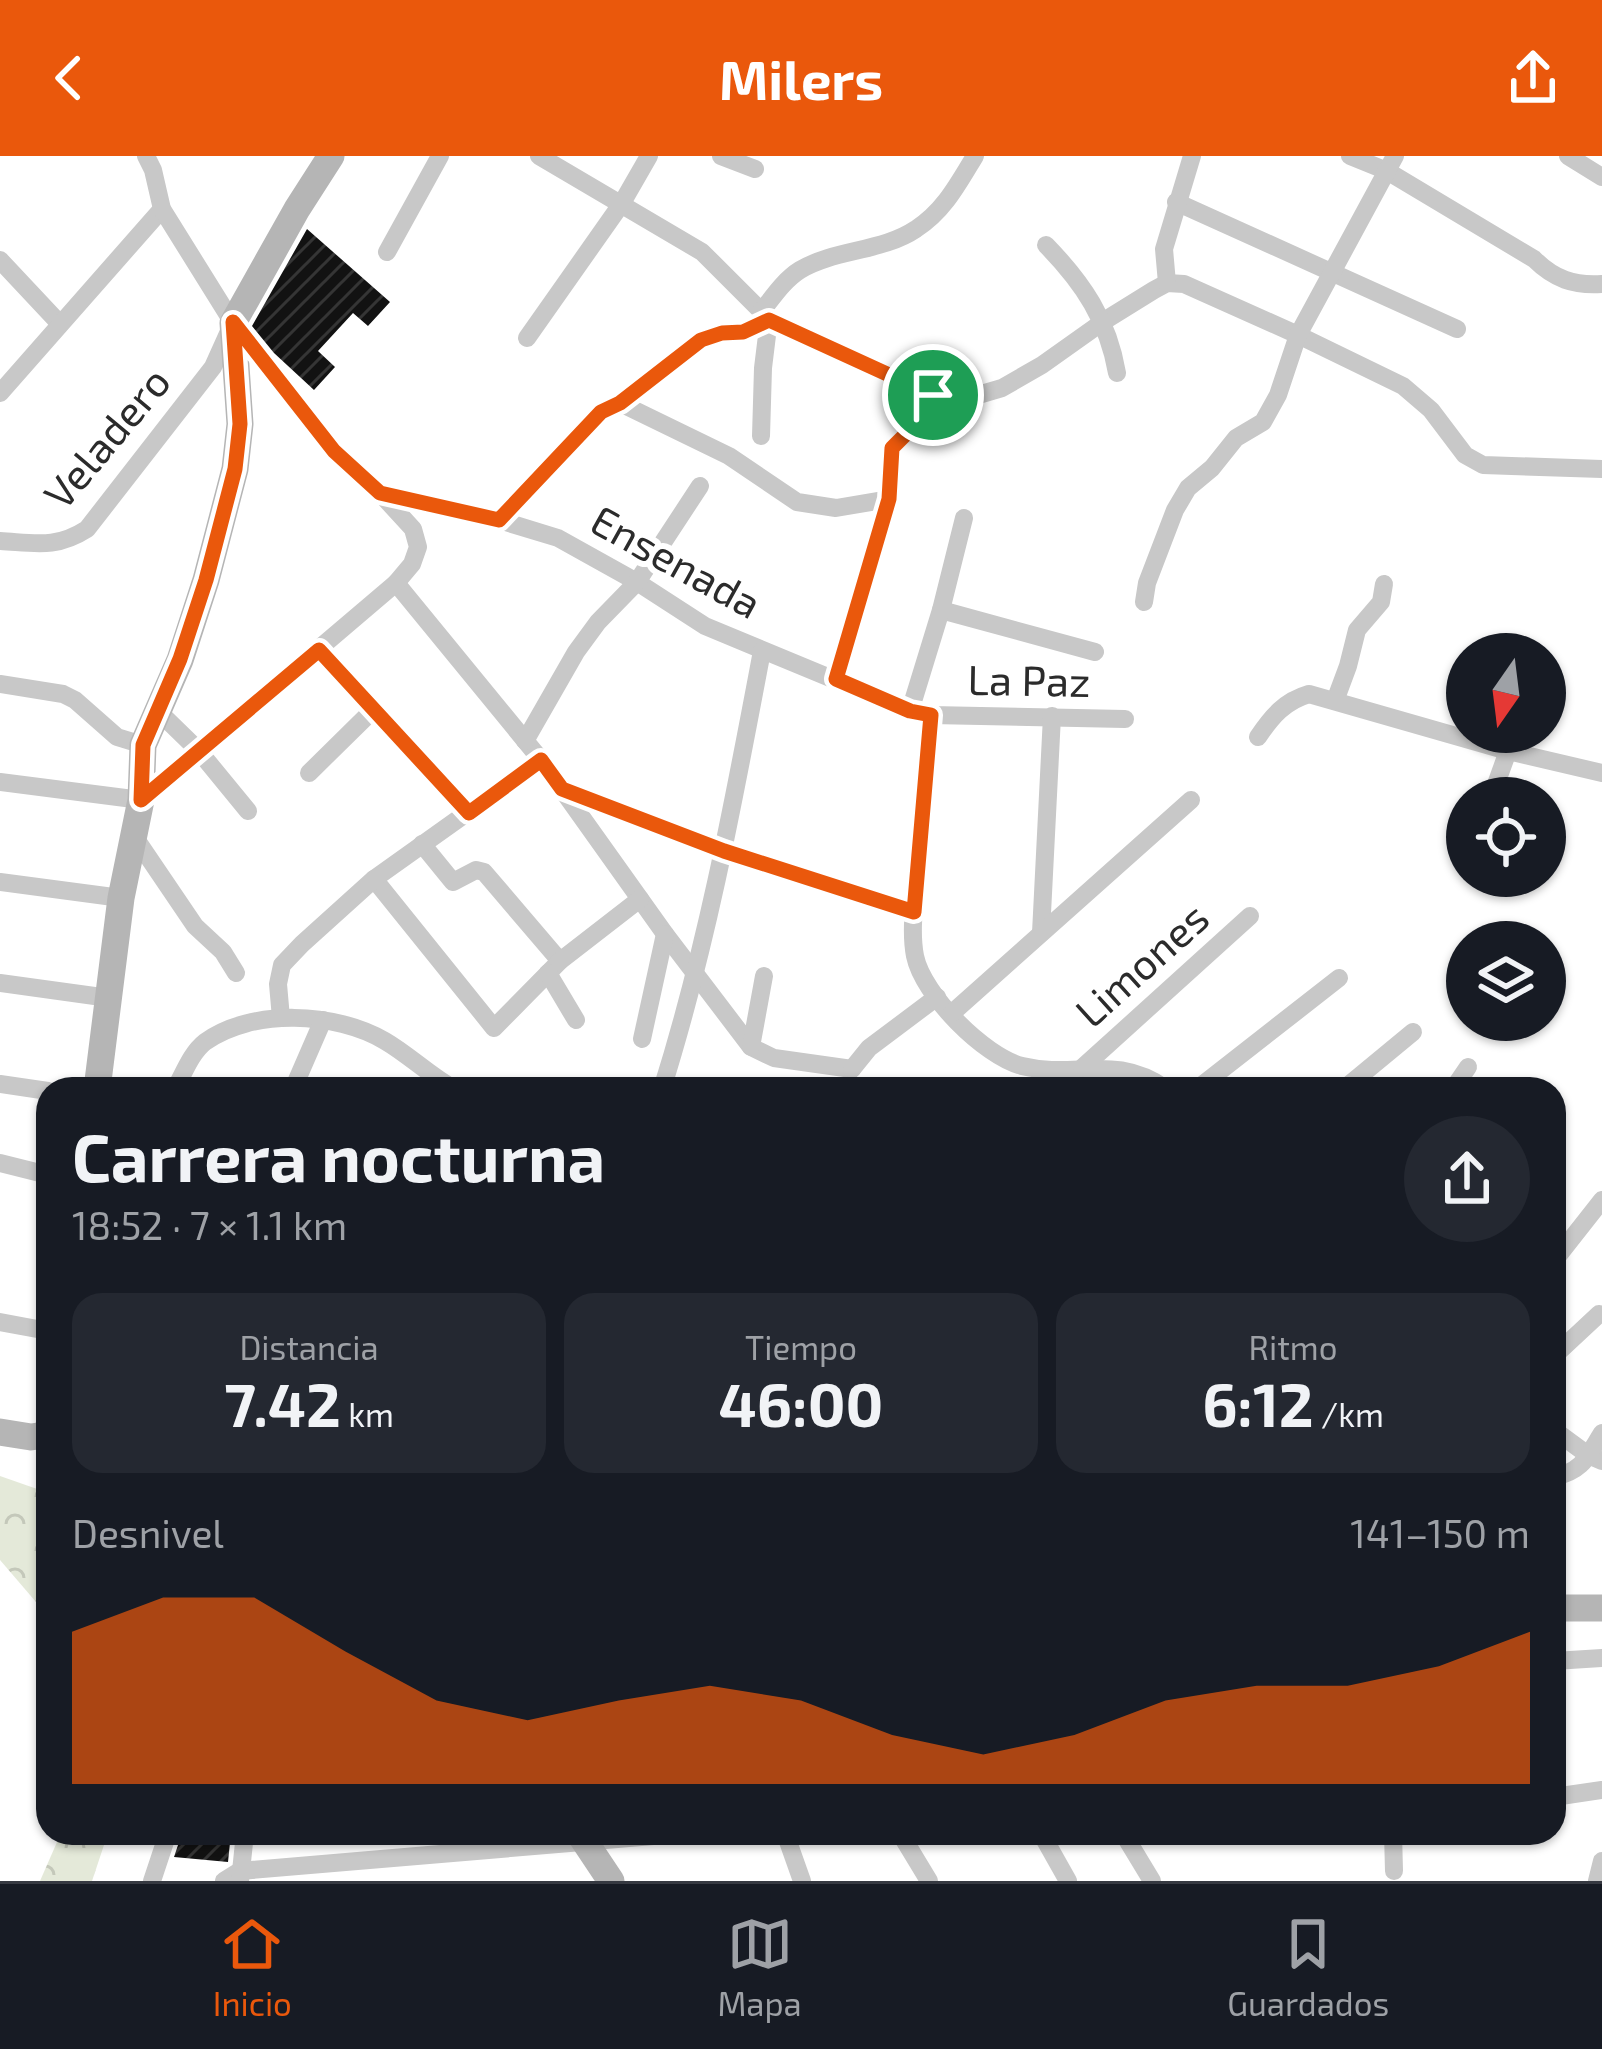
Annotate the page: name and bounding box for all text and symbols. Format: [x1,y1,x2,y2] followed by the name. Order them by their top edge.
[36,45,102,111] icon: back
[1500,45,1566,111] icon: share
[719,46,883,111] text: Milers
[882,344,984,446] pin
[32,356,179,517] street label: Veladero
[900,362,966,428] icon: arrive
[583,493,771,627] street label: Ensenada
[1446,633,1566,753] north arrow
[1446,633,1566,1041] map controls
[967,653,1091,705] street label: La Paz
[1446,777,1566,897] button: locate
[1064,891,1217,1036] street label: Limones
[1446,921,1566,1041] button: layers
[72,1116,605,1195] text: Carrera nocturna
[1404,1116,1530,1242] button: share
[72,1201,347,1248] text: 18:52 · 7 × 1.1 km
[239,1327,379,1367] text: Distancia
[745,1327,857,1367] text: Tiempo
[1249,1327,1337,1367] text: Ritmo
[224,1367,341,1439] text: 7.42
[719,1367,883,1439] text: 46:00
[1202,1367,1314,1439] text: 6:12
[341,1394,394,1434] text: km
[1314,1394,1384,1434] text: /km
[72,1509,224,1556] text: Desnivel
[1350,1509,1530,1556] text: 141–150 m
[213,1911,292,2023] tab: Inicio
[717,1911,802,2023] tab: Mapa
[1227,1911,1389,2023] tab: Guardados

